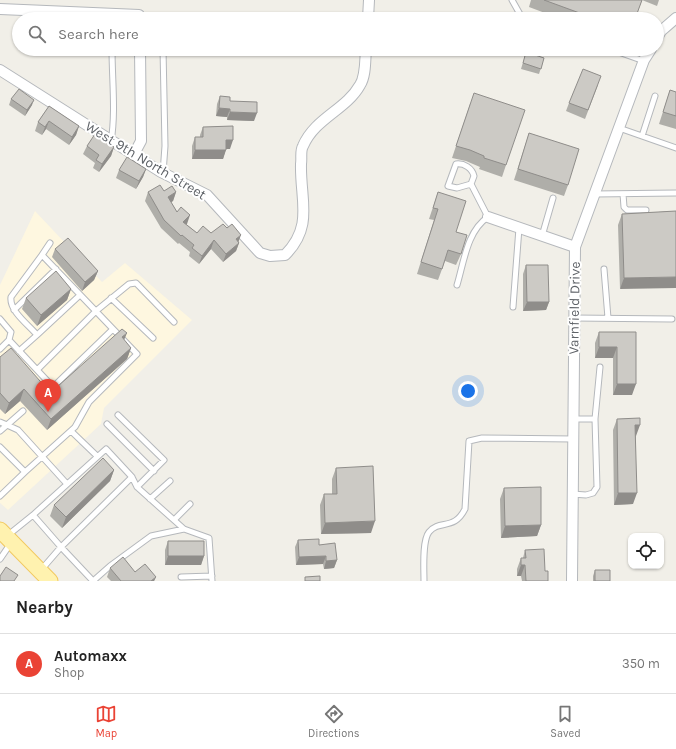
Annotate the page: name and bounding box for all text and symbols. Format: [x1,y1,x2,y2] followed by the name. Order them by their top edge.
[12,12,664,56] search box
[26,23,48,45] icon: search
[58,25,139,43] text: Search here
[82,118,209,203] street label: West 9th North Street
[565,261,584,355] street label: Varnfield Drive
[35,379,61,412] pin: A
[458,381,478,401] your location
[628,533,664,569] map controls
[628,533,664,569] button: locate
[16,597,73,617] text: Nearby
[54,647,127,665] text: Automaxx
[25,656,33,671] text: A
[622,656,660,671] text: 350 m
[54,665,84,680] text: Shop
[95,703,117,740] tab: Map
[308,703,360,740] tab: Directions
[550,703,581,740] tab: Saved

